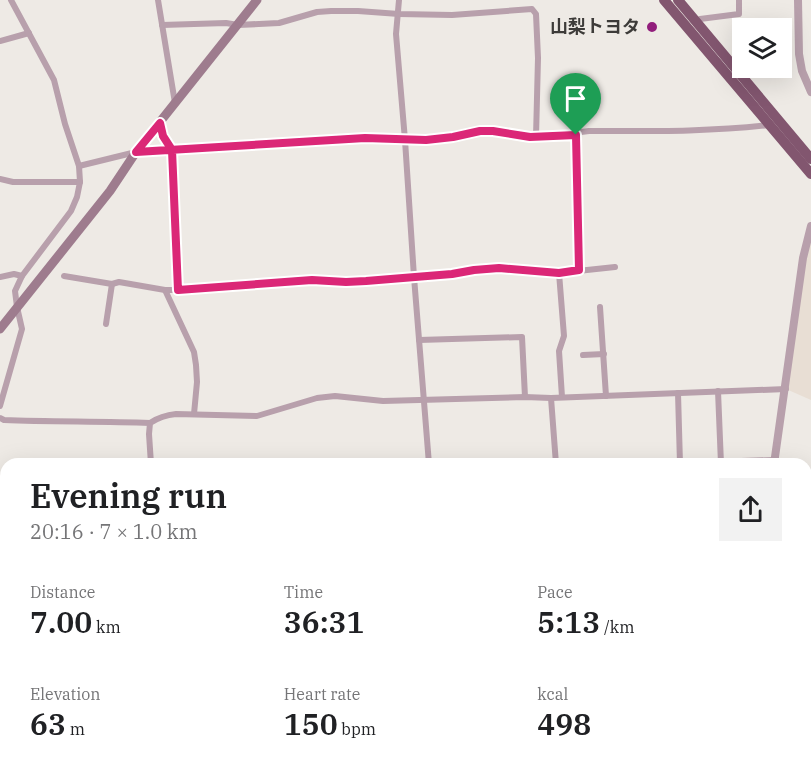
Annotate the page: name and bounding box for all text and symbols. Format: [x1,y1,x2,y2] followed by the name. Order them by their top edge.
[550,15,640,38] place label: 山梨トヨタ
[732,18,792,78] map controls
[732,18,792,78] button: layers
[645,20,659,34] marker: 山梨トヨタ
[550,73,601,135] pin
[559,82,592,115] icon: arrive
[30,474,227,517] text: Evening run
[719,478,782,541] button: share
[30,518,198,545] text: 20:16 · 7 × 1.0 km
[30,582,95,602] text: Distance
[284,582,323,602] text: Time
[537,582,573,602] text: Pace
[30,602,92,641] text: 7.00
[284,602,365,641] text: 36:31
[537,602,600,641] text: 5:13
[92,617,121,637] text: km
[600,617,634,637] text: /km
[30,684,100,704] text: Elevation
[284,684,360,704] text: Heart rate
[537,684,568,704] text: kcal
[30,704,66,743] text: 63
[284,704,338,743] text: 150
[537,704,591,743] text: 498
[66,719,85,739] text: m
[338,719,376,739] text: bpm

